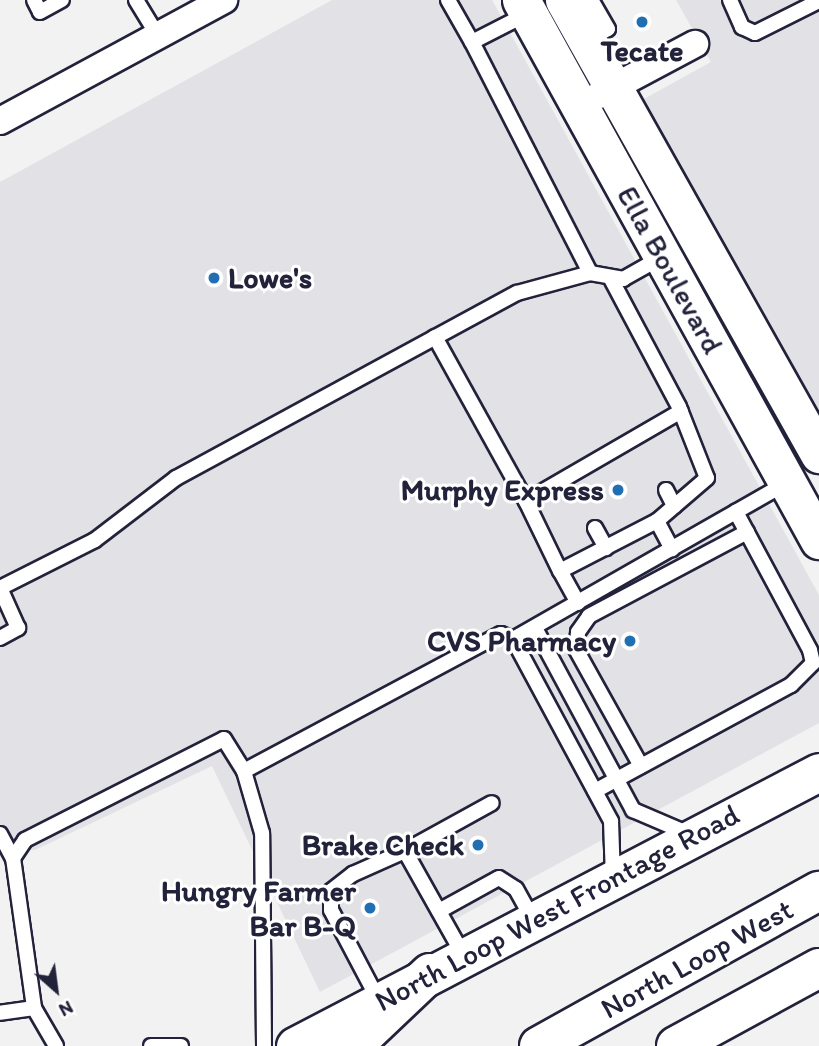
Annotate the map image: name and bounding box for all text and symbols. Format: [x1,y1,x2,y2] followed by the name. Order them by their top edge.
[634,14,650,30] marker: Tecate
[601,33,683,69] place label: Tecate
[609,179,731,361] street label: Ella Boulevard
[228,260,312,296] place label: Lowe's
[206,270,222,286] marker: Lowe's
[402,472,604,508] place label: Murphy Express
[610,482,626,498] marker: Murphy Express
[427,623,616,659] place label: CVS Pharmacy
[622,633,638,649] marker: CVS Pharmacy
[369,797,745,1019] street label: North Loop West Frontage Road
[302,827,464,863] place label: Brake Check
[470,837,486,853] marker: Brake Check
[162,873,356,944] place label: Hungry Farmer Bar B-Q
[595,892,799,1026] street label: North Loop West
[362,900,378,916] marker: Hungry Farmer Bar B-Q
[21,955,91,1025] north arrow
[55,996,77,1022] text: N

